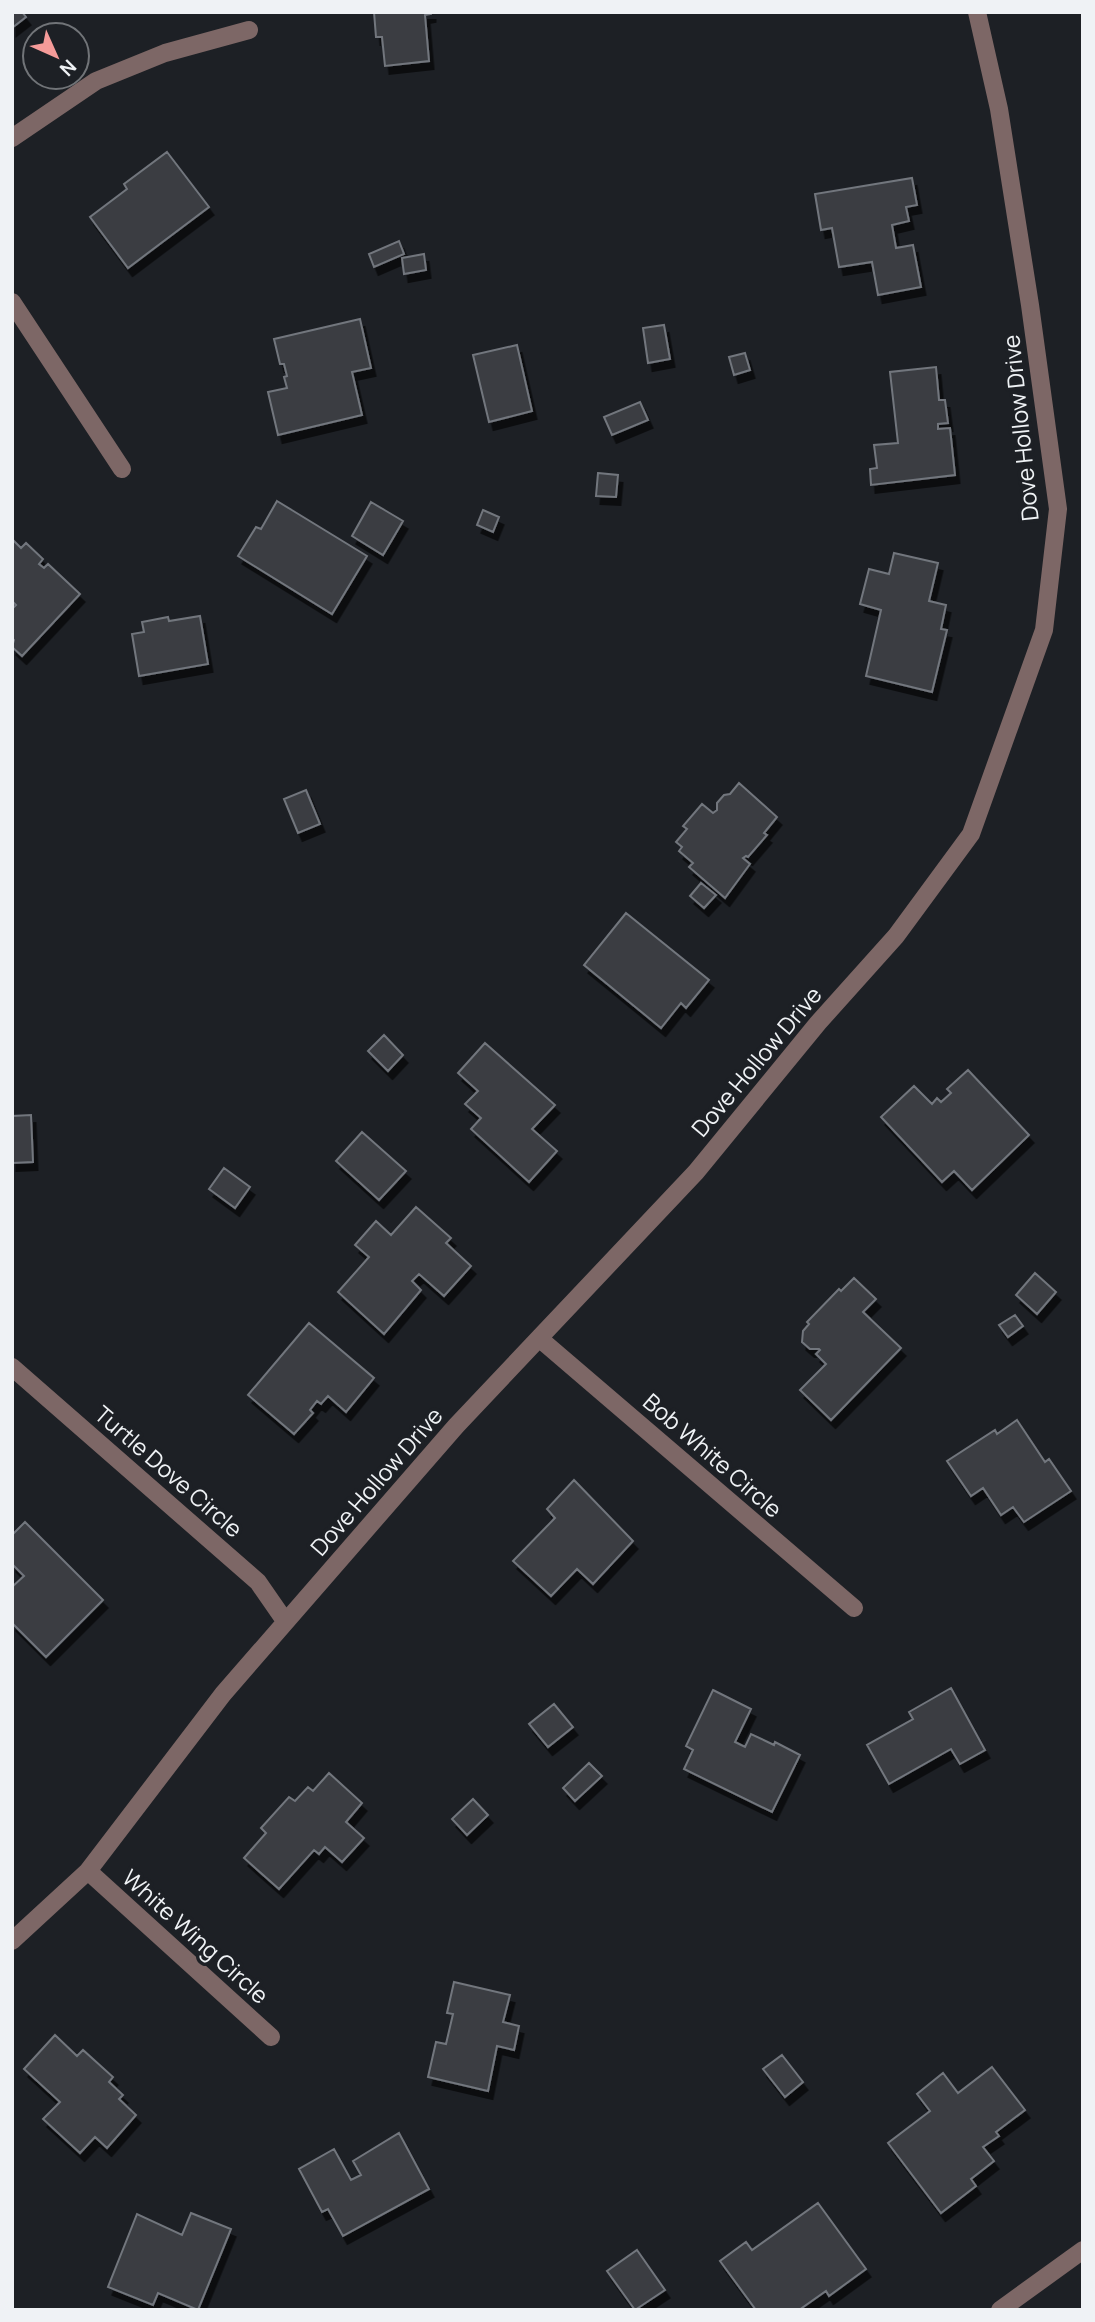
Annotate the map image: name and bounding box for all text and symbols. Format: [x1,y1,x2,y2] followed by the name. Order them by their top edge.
[21,21,91,91] north arrow
[54,54,82,82] text: N
[994,333,1046,523] street label: Dove Hollow Drive
[684,979,828,1143] street label: Dove Hollow Drive
[637,1386,789,1524] street label: Bob White Circle
[88,1398,250,1544] street label: Turtle Dove Circle
[303,1400,449,1562] street label: Dove Hollow Drive
[116,1862,276,2010] street label: White Wing Circle

